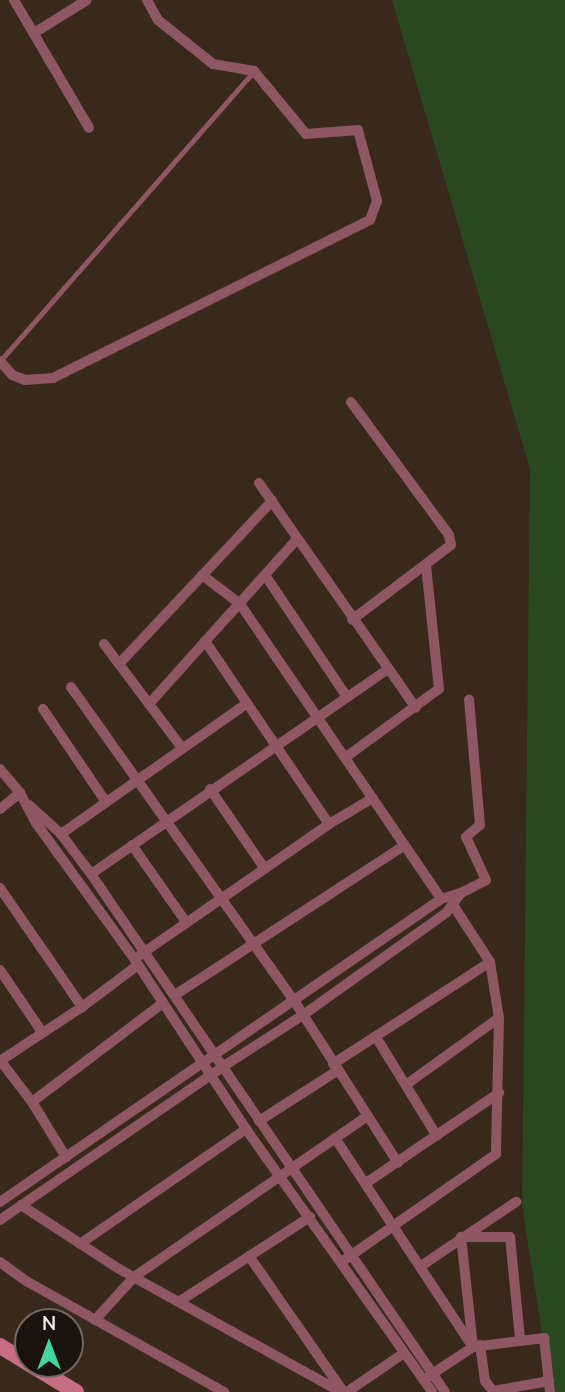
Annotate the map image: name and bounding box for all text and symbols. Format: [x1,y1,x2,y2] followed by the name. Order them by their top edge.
[14,1308,84,1378] north arrow
[42,1311,56,1337] text: N

